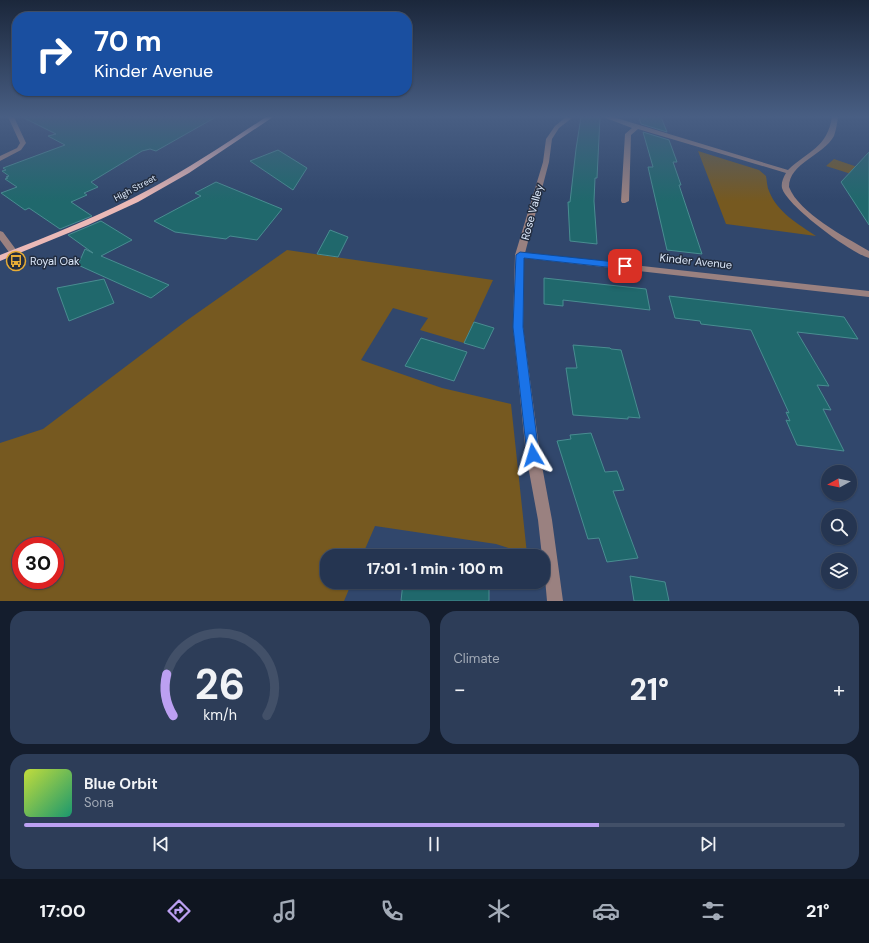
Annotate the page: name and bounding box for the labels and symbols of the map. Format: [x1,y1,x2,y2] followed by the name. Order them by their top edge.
[112,172,159,204] street label: High Street
[518,183,546,241] street label: Rose Valley
[608,249,642,283] pin
[5,250,27,272] bus stop icon: Royal Oak
[659,250,733,272] street label: Kinder Avenue
[30,254,80,268] place label: Royal Oak
[512,434,554,476] position arrow
[821,465,857,501] north arrow
[12,537,64,589] speed limit sign: 30

